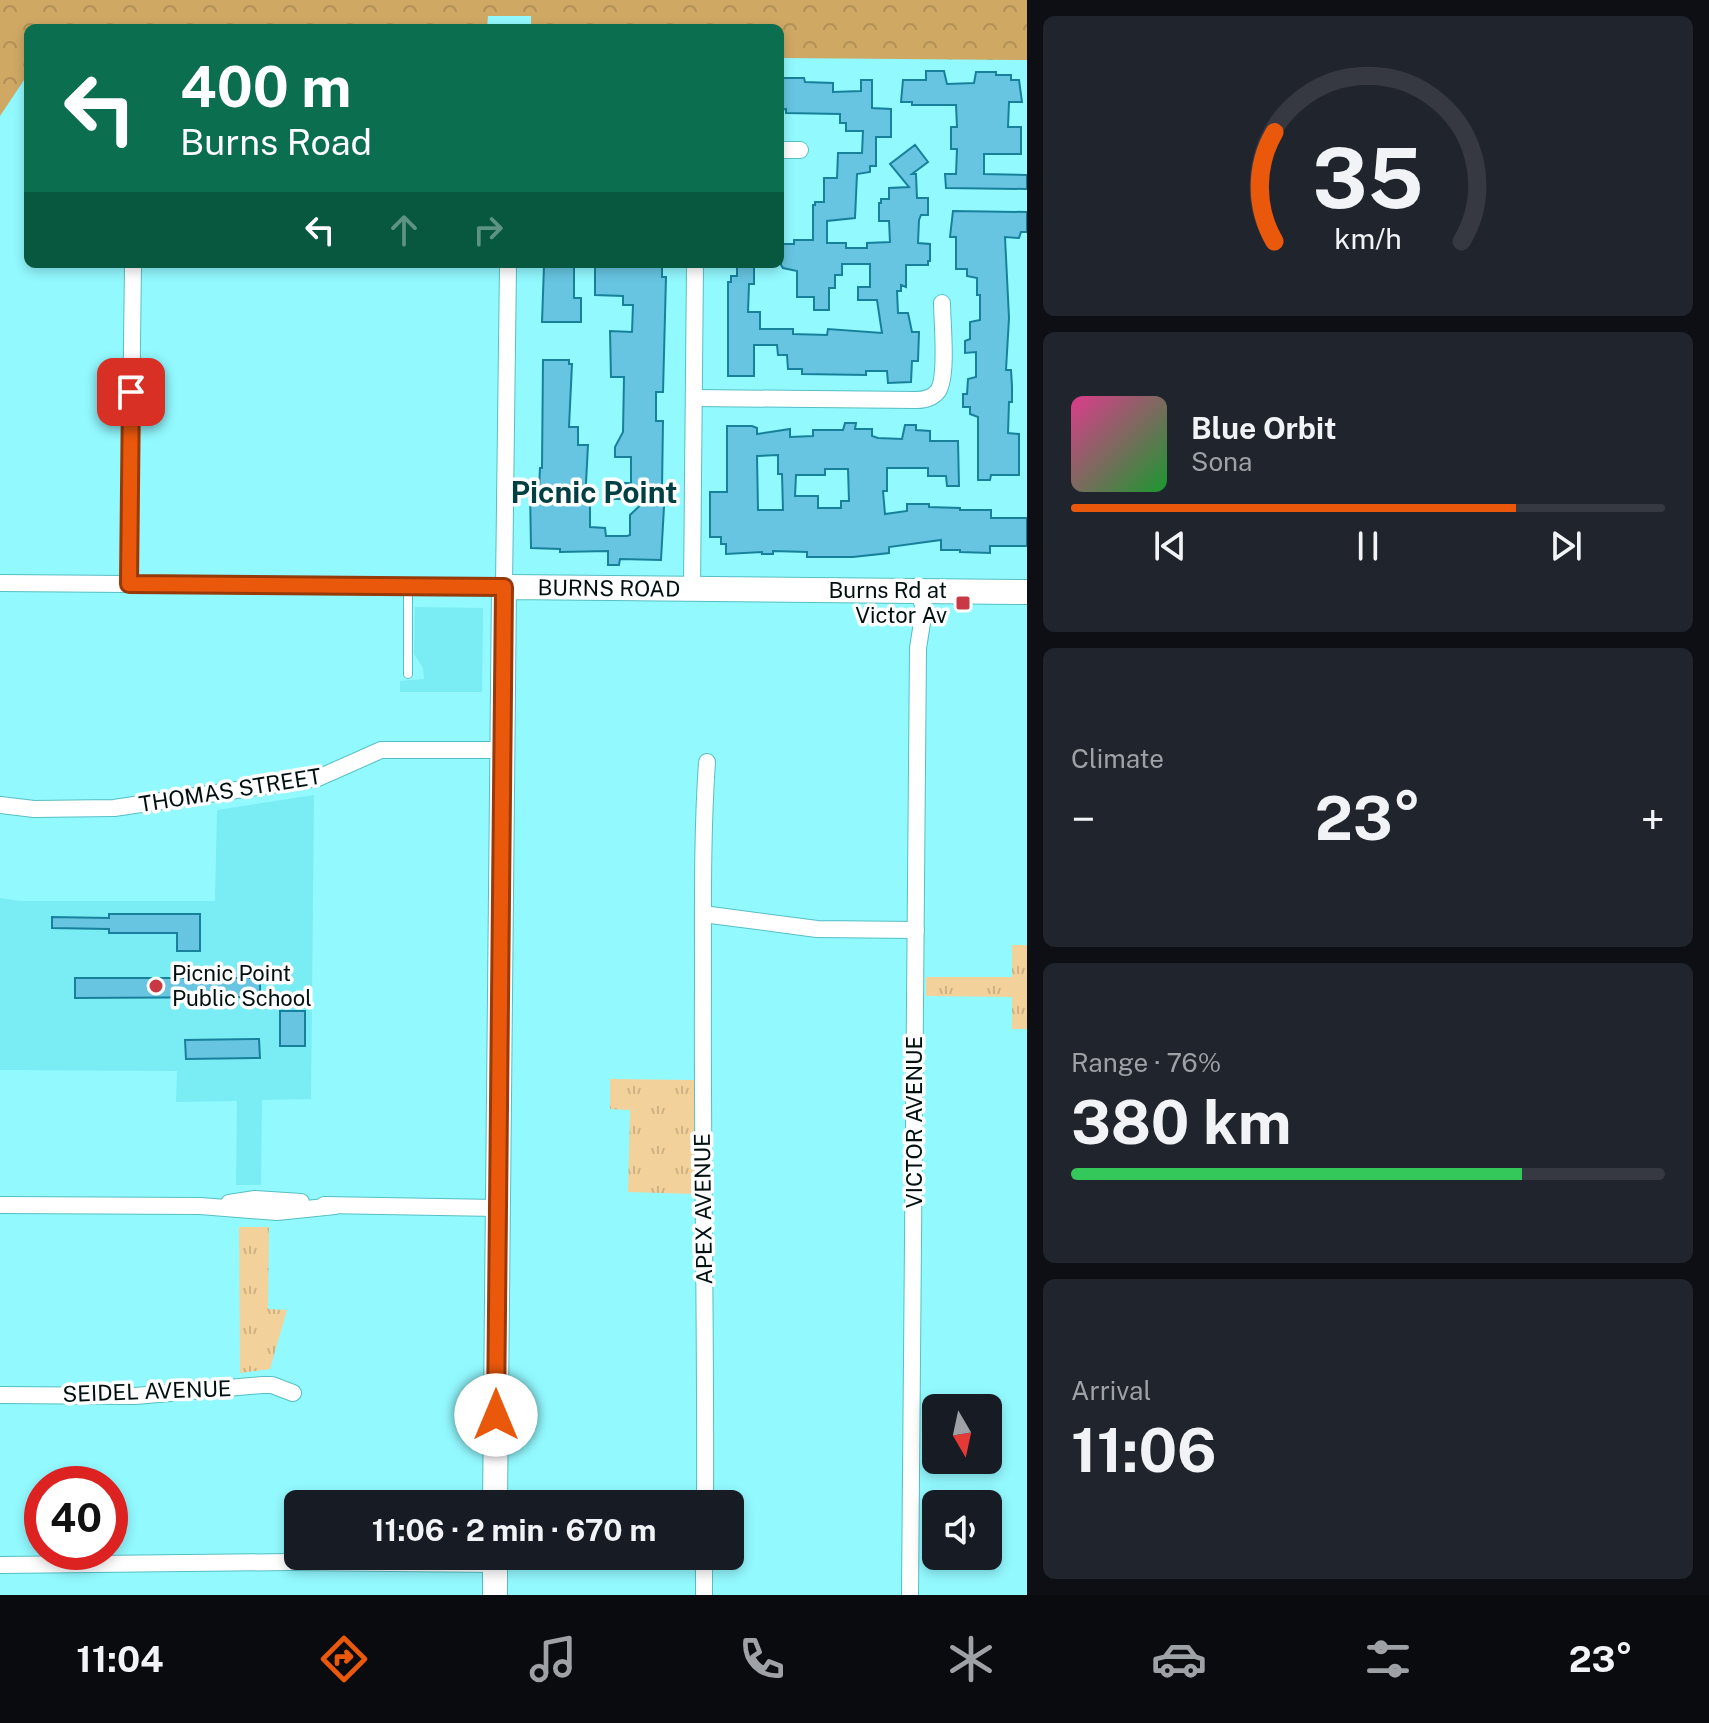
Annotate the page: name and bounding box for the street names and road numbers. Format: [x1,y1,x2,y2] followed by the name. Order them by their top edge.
[537,574,680,602] street label: BURNS ROAD
[137,763,323,817] street label: THOMAS STREET
[901,1036,927,1208] street label: VICTOR AVENUE
[689,1133,717,1285] street label: APEX AVENUE
[62,1375,232,1407] street label: SEIDEL AVENUE

